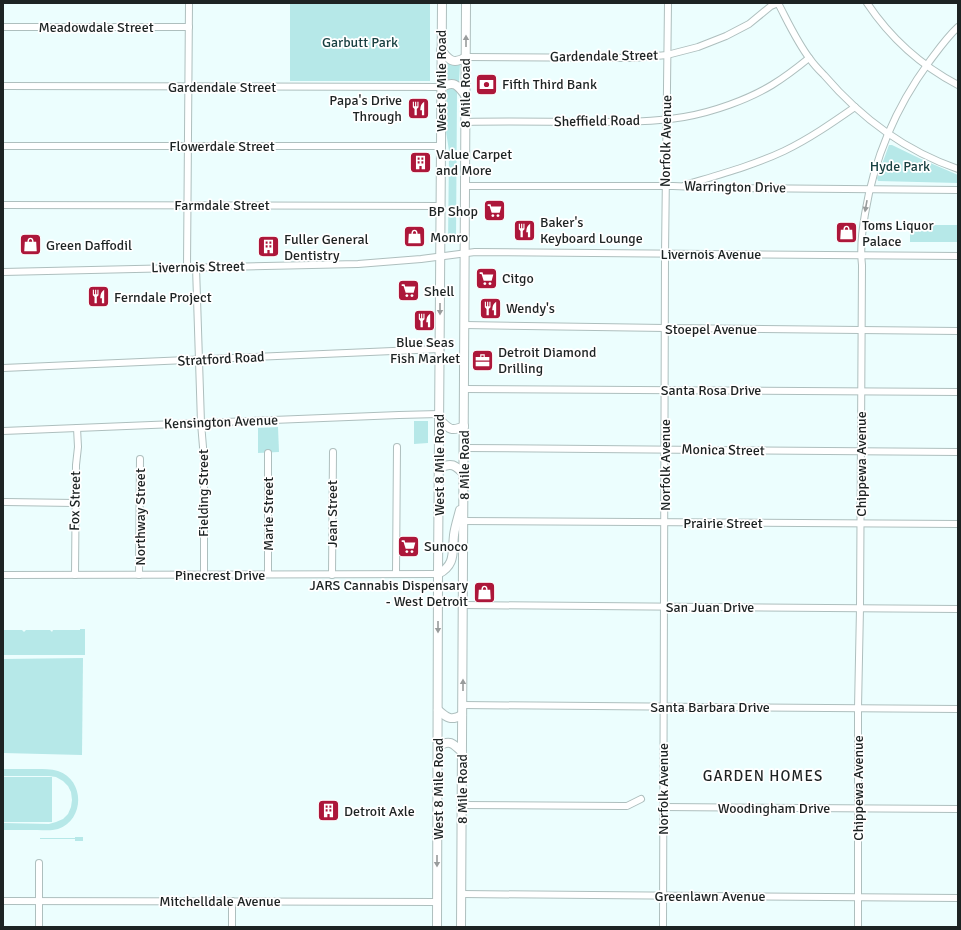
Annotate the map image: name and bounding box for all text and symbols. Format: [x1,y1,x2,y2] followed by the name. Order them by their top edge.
[38,19,154,36] street label: Meadowdale Street
[433,30,450,132] street label: West 8 Mile Road
[322,34,398,51] park label: Garbutt Park
[463,34,469,47] one-way arrow
[550,47,658,65] street label: Gardendale Street
[457,58,474,128] street label: 8 Mile Road
[474,71,500,97] bank icon: Fifth Third Bank
[502,76,597,93] place label: Fifth Third Bank
[168,79,276,96] street label: Gardendale Street
[329,92,402,125] place label: Papa's Drive Through
[405,95,431,121] restaurant icon: Papa's Drive Through
[657,95,675,187] street label: Norfolk Avenue
[554,112,640,130] street label: Sheffield Road
[169,138,275,155] street label: Flowerdale Street
[436,146,512,179] place label: Value Carpet and More
[407,149,433,175] building icon: Value Carpet and More
[870,158,930,175] park label: Hyde Park
[684,178,786,196] street label: Warrington Drive
[174,197,270,214] street label: Farmdale Street
[481,198,507,224] supermarket icon: BP Shop
[863,200,869,212] one-way arrow
[428,203,478,220] place label: BP Shop
[540,214,643,247] place label: Baker's Keyboard Lounge
[511,217,537,243] restaurant icon: Baker's Keyboard Lounge
[862,217,935,250] place label: Toms Liquor Palace
[833,220,859,246] shop icon: Toms Liquor Palace
[402,224,428,250] shop icon: Monro
[430,229,468,246] place label: Monro
[284,231,369,264] place label: Fuller General Dentistry
[17,232,43,258] shop icon: Green Daffodil
[255,234,281,260] building icon: Fuller General Dentistry
[46,237,132,254] place label: Green Daffodil
[661,246,761,263] street label: Livernois Avenue
[151,258,245,276] street label: Livernois Street
[473,265,499,291] supermarket icon: Citgo
[502,270,534,287] place label: Citgo
[396,278,422,304] supermarket icon: Shell
[424,283,454,300] place label: Shell
[85,284,111,310] restaurant icon: Ferndale Project
[114,289,212,306] place label: Ferndale Project
[477,295,503,321] restaurant icon: Wendy's
[506,300,555,317] place label: Wendy's
[437,303,443,316] one-way arrow
[412,307,438,333] restaurant icon: Blue Seas Fish Market
[665,321,757,338] street label: Stoepel Avenue
[390,334,460,367] place label: Blue Seas Fish Market
[498,344,596,377] place label: Detroit Diamond Drilling
[470,347,496,373] office icon: Detroit Diamond Drilling
[177,348,265,370] street label: Stratford Road
[661,382,761,399] street label: Santa Rosa Drive
[853,411,870,517] street label: Chippewa Avenue
[164,412,278,432] street label: Kensington Avenue
[431,414,448,516] street label: West 8 Mile Road
[657,419,674,511] street label: Norfolk Avenue
[456,430,473,500] street label: 8 Mile Road
[681,441,765,459] street label: Monica Street
[195,449,212,537] street label: Fielding Street
[132,468,149,566] street label: Northway Street
[66,471,84,531] street label: Fox Street
[260,477,277,551] street label: Marie Street
[324,480,341,548] street label: Jean Street
[683,515,763,532] street label: Prairie Street
[396,533,422,559] supermarket icon: Sunoco
[424,538,468,555] place label: Sunoco
[175,567,265,584] street label: Pinecrest Drive
[310,577,468,610] place label: JARS Cannabis Dispensary - West Detroit
[471,580,497,606] shop icon: JARS Cannabis Dispensary - West Detroit
[666,599,754,616] street label: San Juan Drive
[435,621,441,634] one-way arrow
[460,678,466,691] one-way arrow
[650,699,770,716] street label: Santa Barbara Drive
[850,735,867,841] street label: Chippewa Avenue
[430,738,447,840] street label: West 8 Mile Road
[655,743,672,835] street label: Norfolk Avenue
[454,754,471,824] street label: 8 Mile Road
[703,767,823,785] district label: GARDEN HOMES
[315,798,341,824] building icon: Detroit Axle
[718,800,830,817] street label: Woodingham Drive
[344,803,415,820] place label: Detroit Axle
[434,855,440,868] one-way arrow
[654,888,766,905] street label: Greenlawn Avenue
[159,893,281,910] street label: Mitchelldale Avenue

